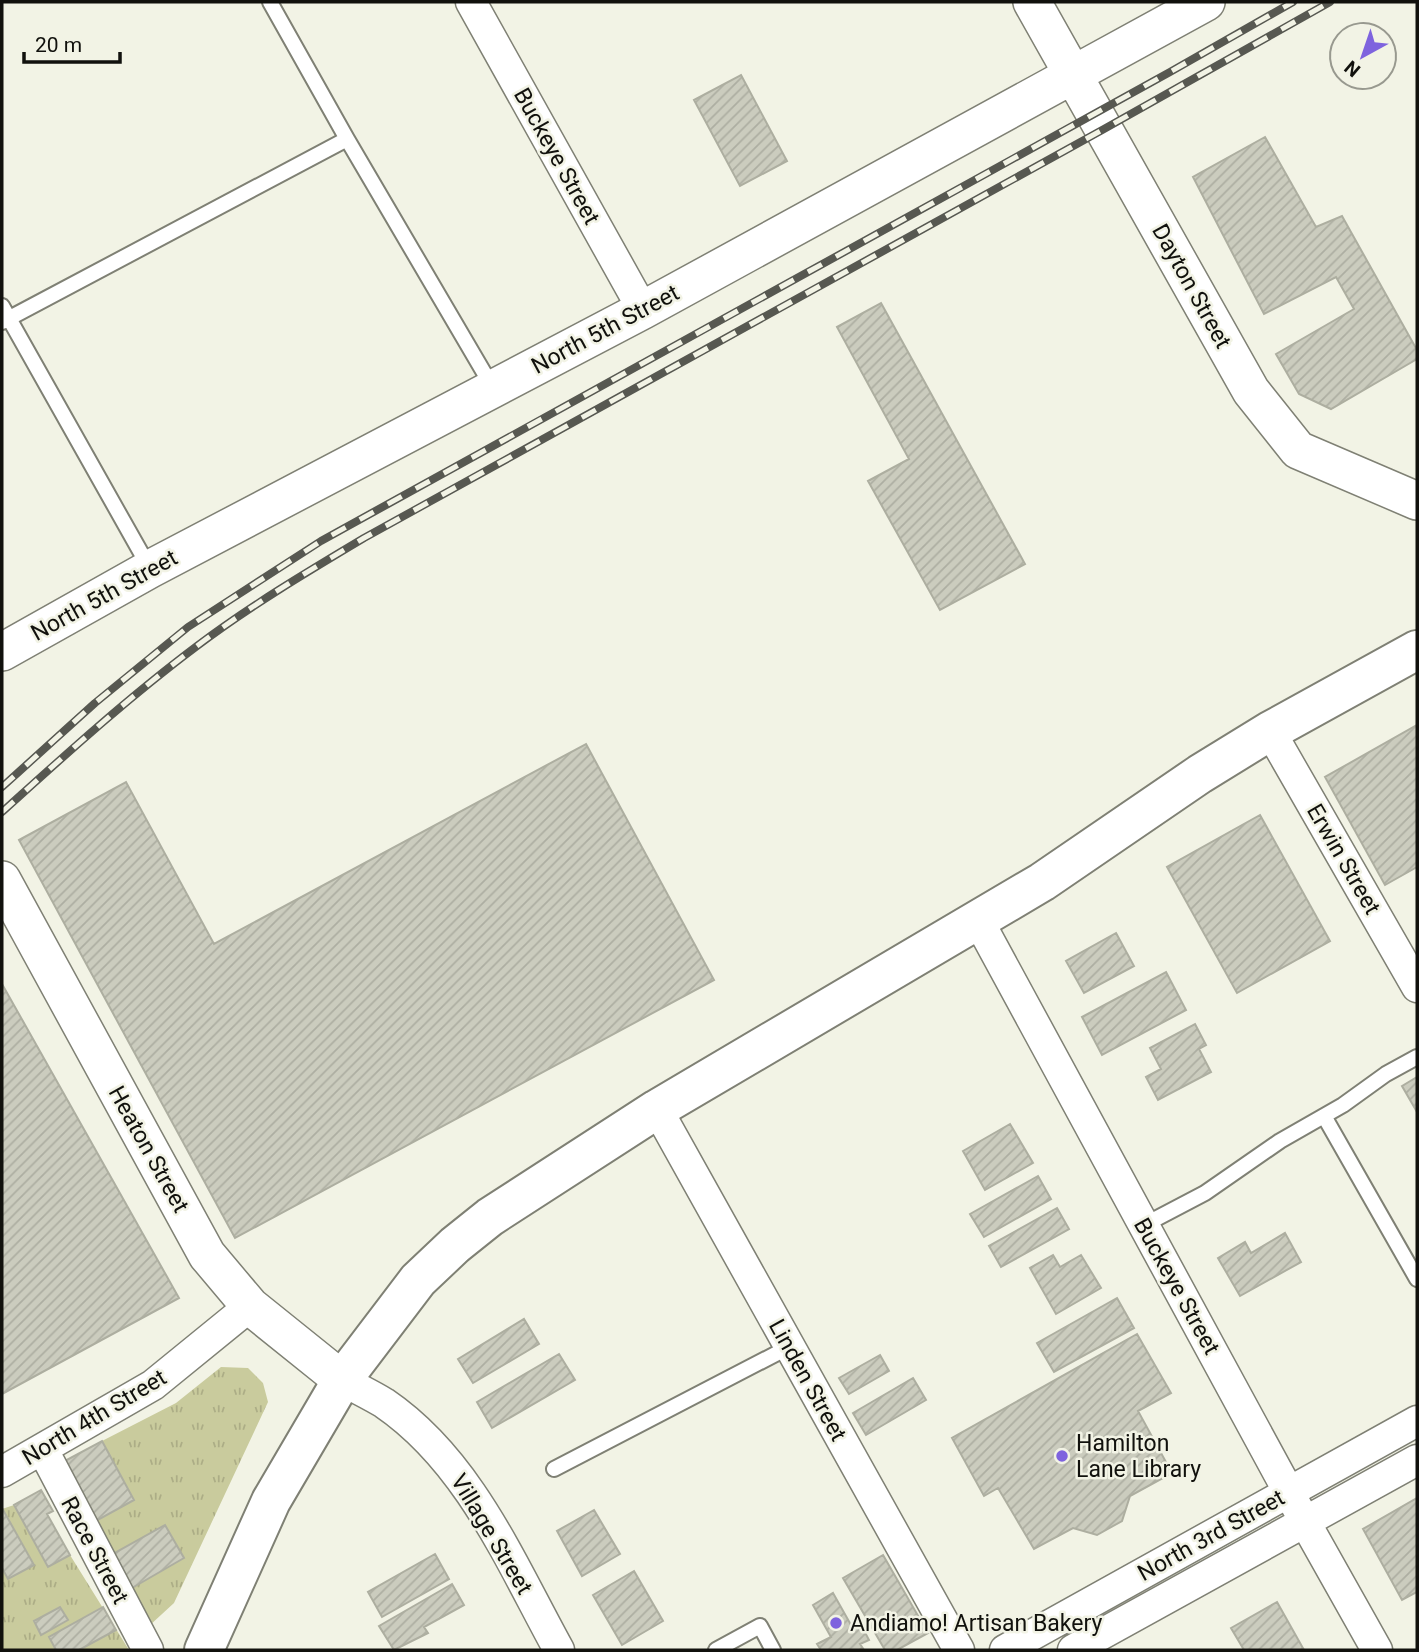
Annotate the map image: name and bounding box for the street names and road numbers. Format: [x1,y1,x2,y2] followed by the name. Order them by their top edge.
[508,83,605,229] street label: Buckeye Street
[1146,219,1237,353] street label: Dayton Street
[527,279,684,380] street label: North 5th Street
[26,544,182,647] street label: North 5th Street
[1301,799,1386,919] street label: Erwin Street
[103,1081,194,1217] street label: Heaton Street
[1128,1213,1225,1359] street label: Buckeye Street
[763,1315,852,1446] street label: Linden Street
[17,1364,171,1471] street label: North 4th Street
[445,1469,538,1599] street label: Village Street
[1133,1484,1289,1587] street label: North 3rd Street
[55,1492,134,1608] street label: Race Street

